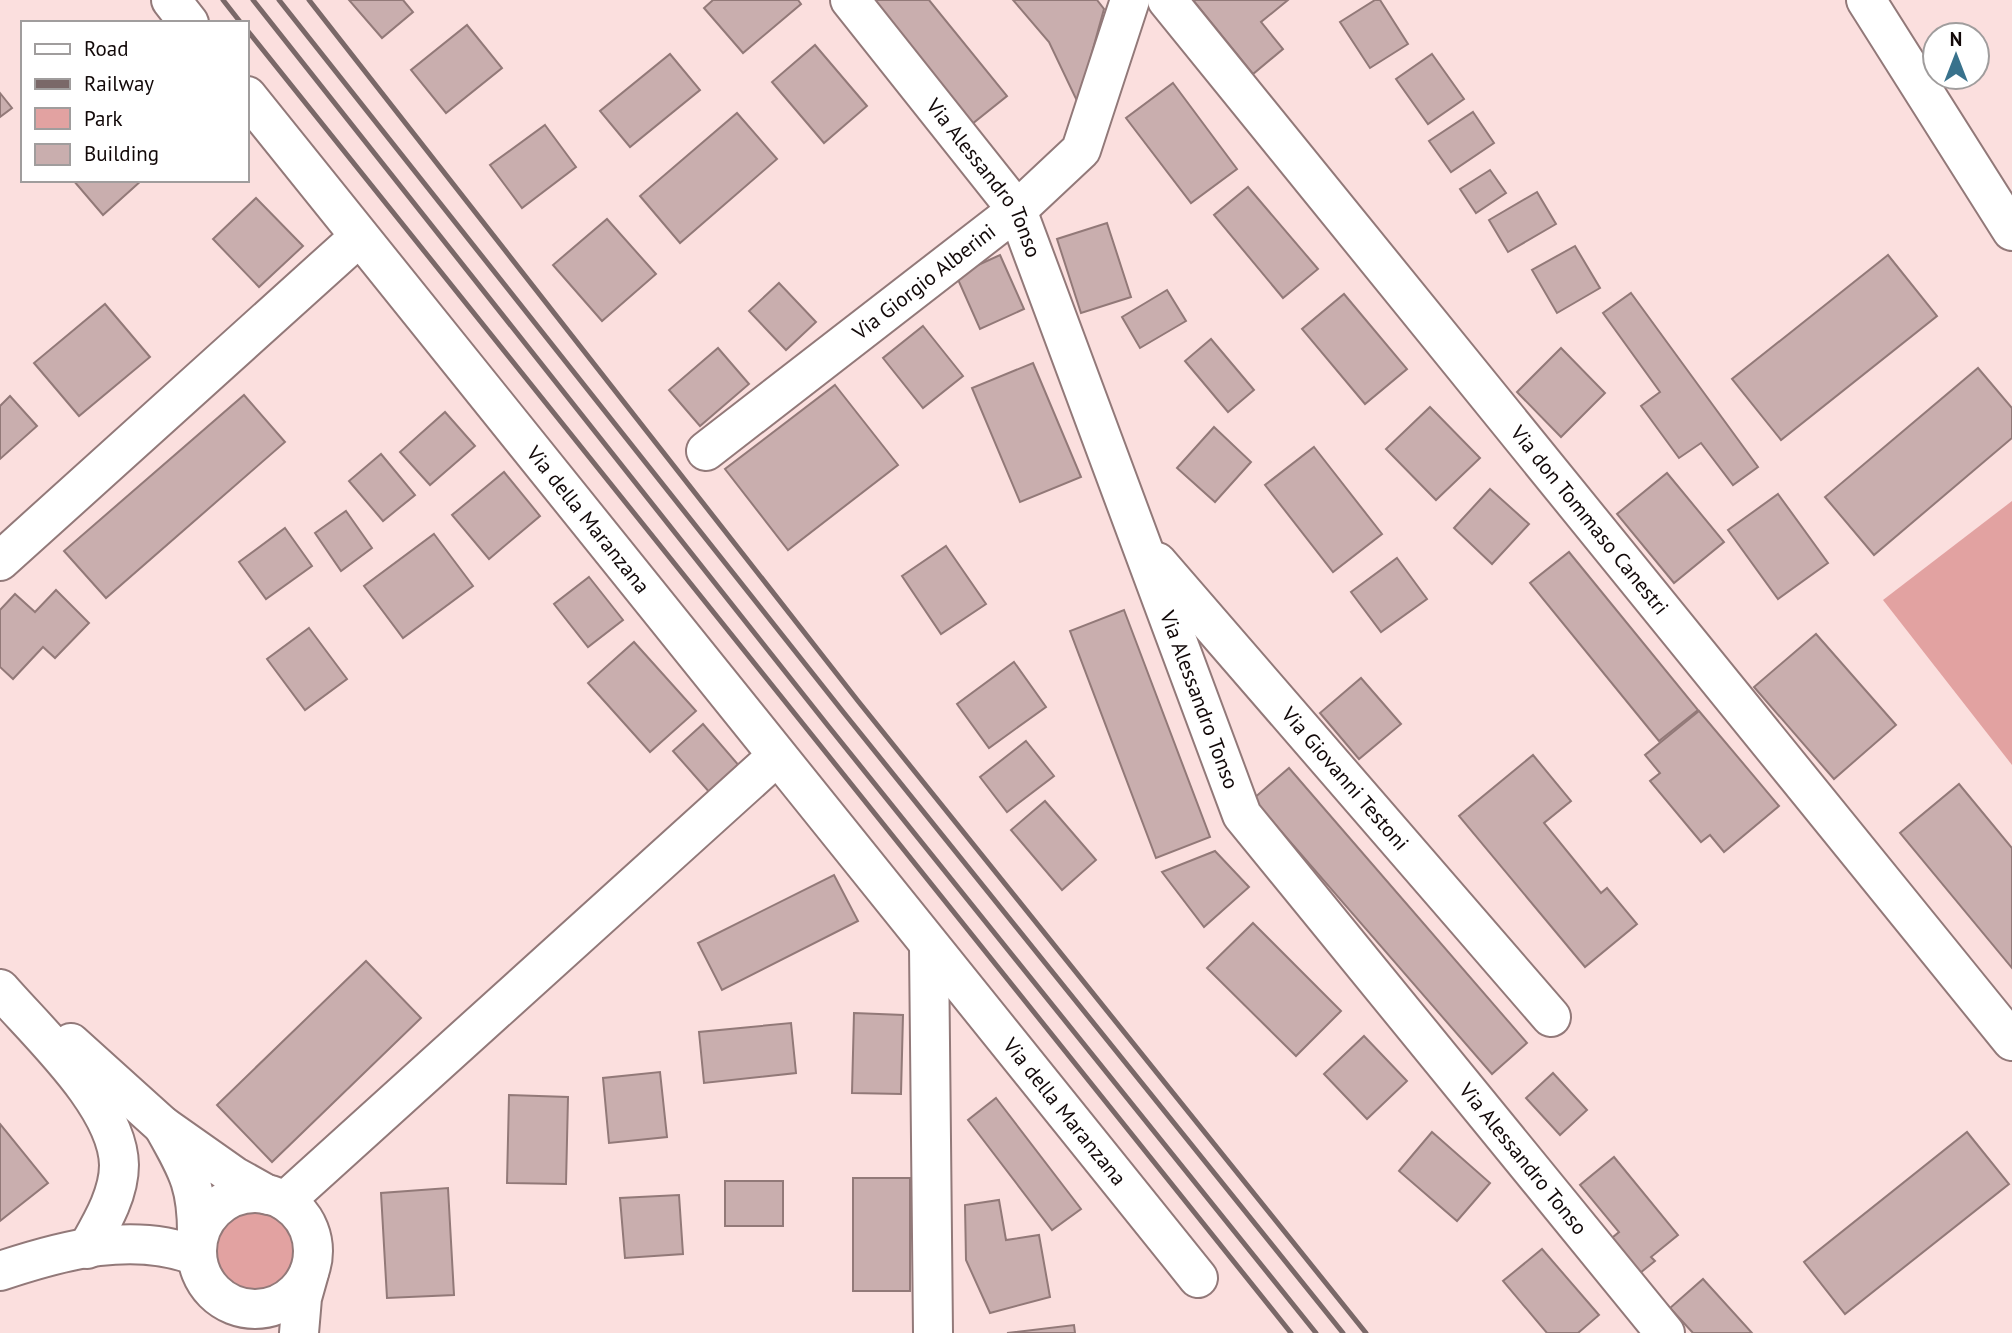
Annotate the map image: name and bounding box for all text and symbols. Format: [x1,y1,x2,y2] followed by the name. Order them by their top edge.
[21,21,248,182] legend
[1921,21,1991,91] north arrow
[1950,27,1962,51] text: N
[84,35,128,62] text: Road
[84,70,154,97] text: Railway
[920,92,1047,261] street label: Via Alessandro Tonso
[84,105,123,132] text: Park
[84,140,159,167] text: Building
[846,218,1001,346] street label: Via Giorgio Alberini
[1504,419,1675,620] street label: Via don Tommaso Canestri
[520,439,656,599] street label: Via della Maranzana
[1154,606,1245,793] street label: Via Alessandro Tonso
[1275,701,1415,856] street label: Via Giovanni Testoni
[997,1032,1132,1191] street label: Via della Maranzana
[1453,1077,1593,1240] street label: Via Alessandro Tonso

